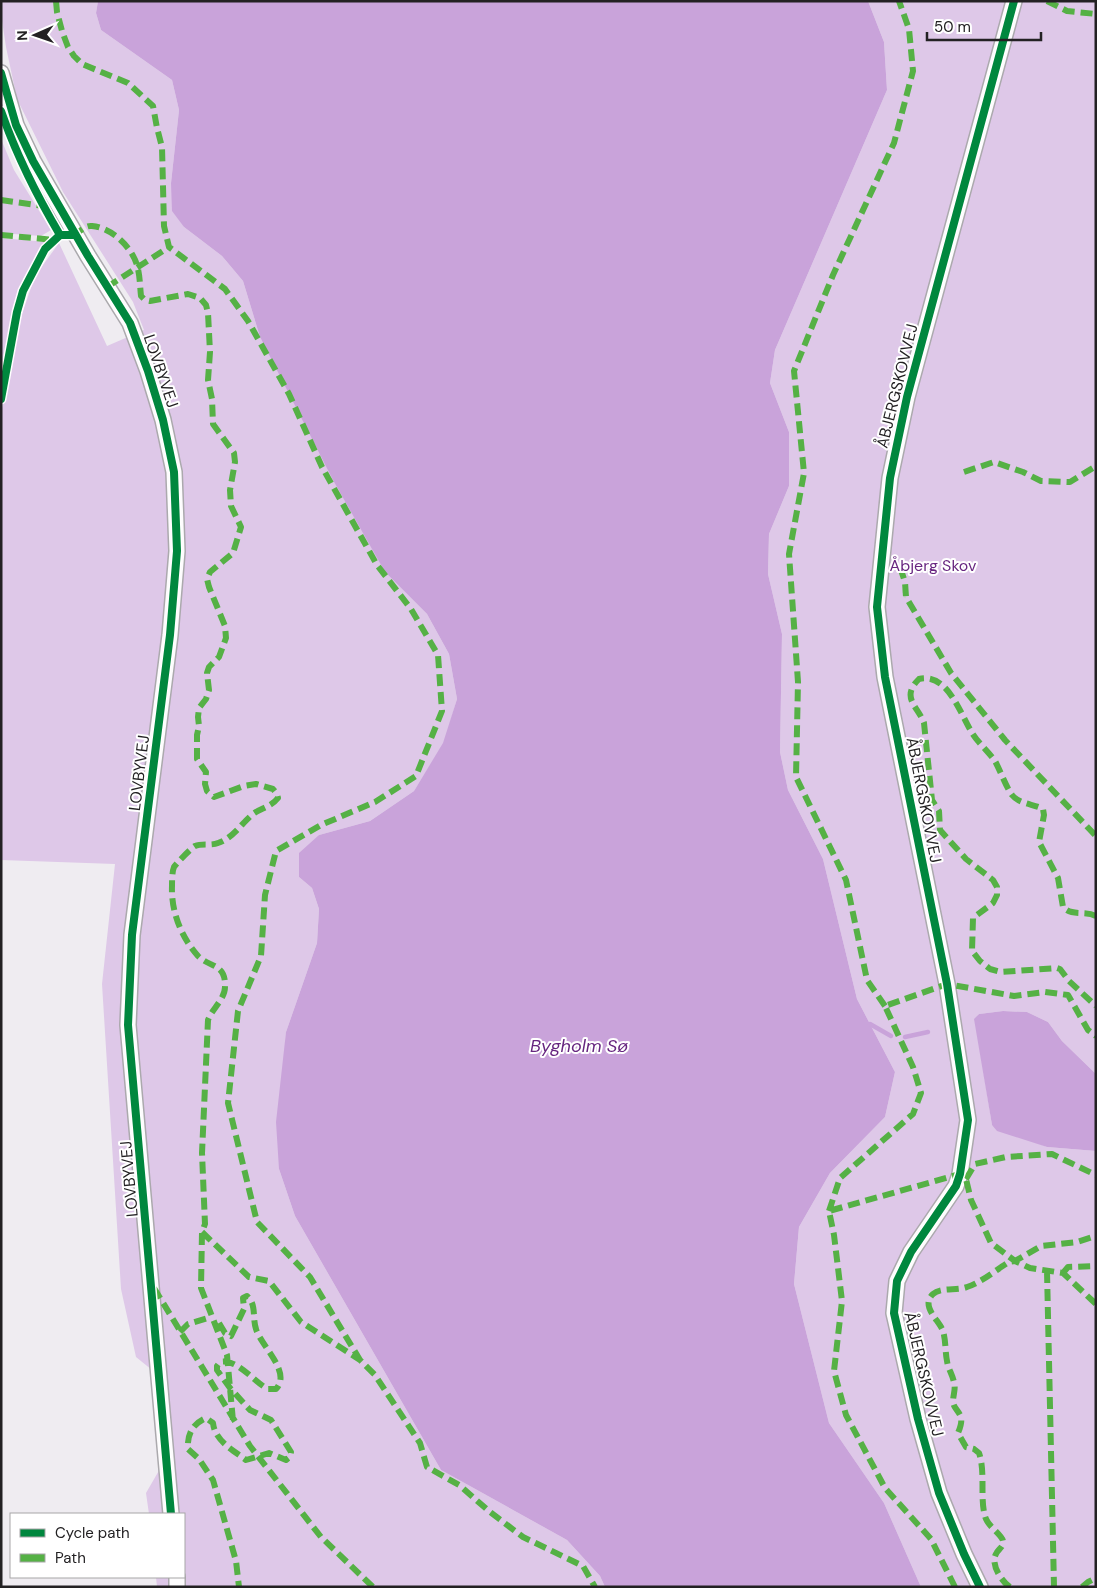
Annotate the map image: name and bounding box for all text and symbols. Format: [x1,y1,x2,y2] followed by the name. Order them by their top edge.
[10,10,60,60] north arrow
[927,10,1041,42] scale bar
[934,17,971,37] text: 50 m
[13,30,31,41] text: N
[871,322,923,450] street label: ÅBJERGSKOVVEJ
[139,332,183,410] street label: LOVBYVEJ
[890,555,977,576] park label: Åbjerg Skov
[124,734,154,812] street label: LOVBYVEJ
[902,735,946,865] street label: ÅBJERGSKOVVEJ
[530,1034,628,1058] water label: Bygholm Sø
[115,1140,143,1218] street label: LOVBYVEJ
[899,1310,949,1438] street label: ÅBJERGSKOVVEJ
[10,1513,185,1578] legend
[55,1523,130,1543] text: Cycle path
[55,1548,86,1568] text: Path

